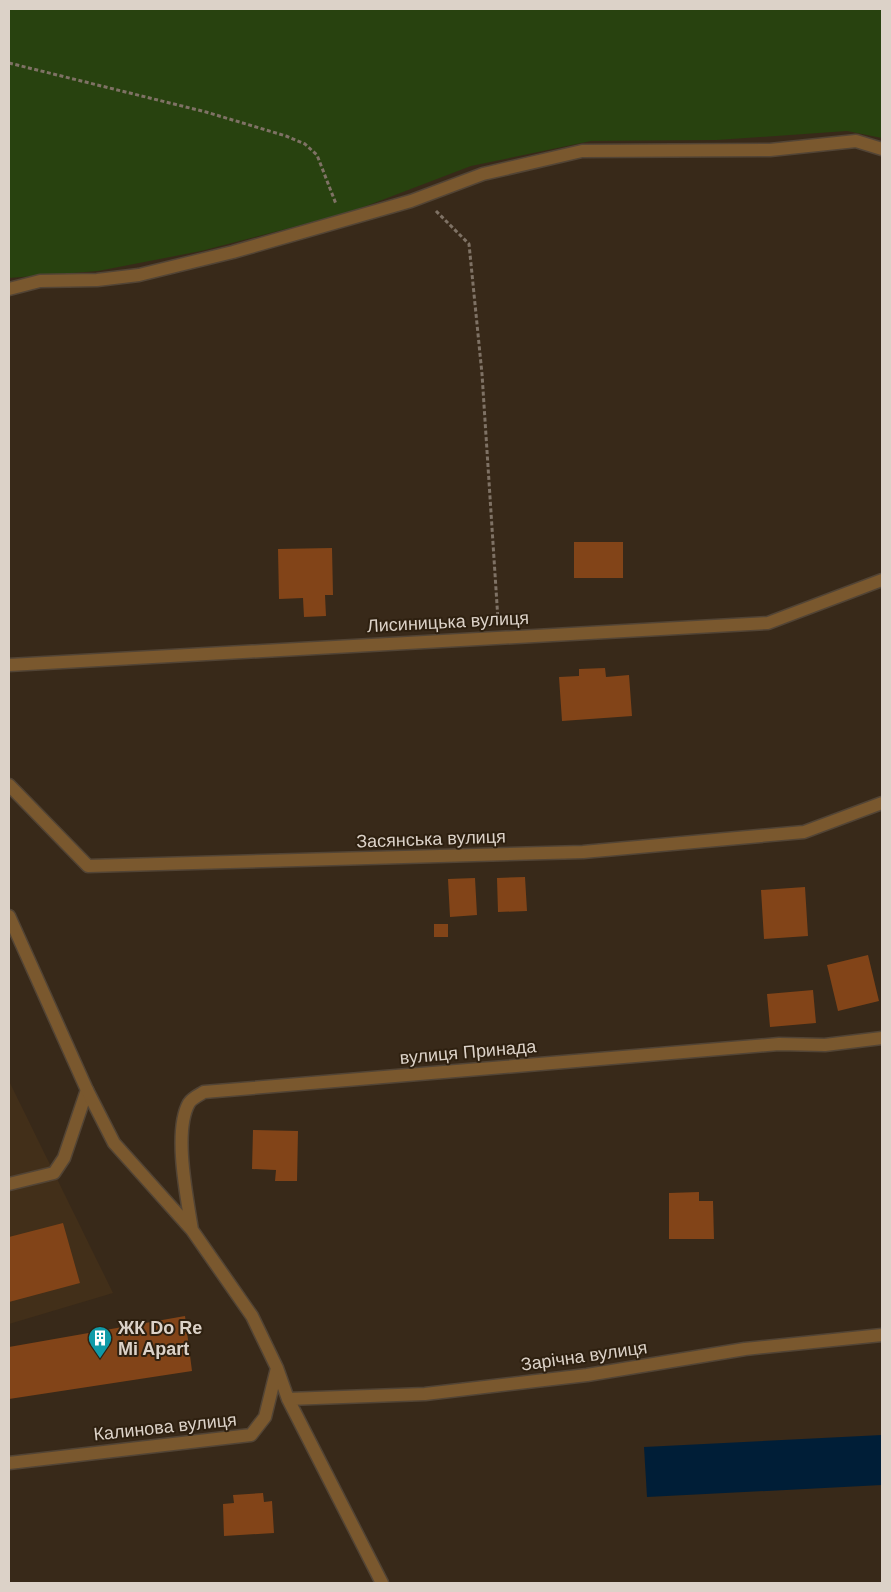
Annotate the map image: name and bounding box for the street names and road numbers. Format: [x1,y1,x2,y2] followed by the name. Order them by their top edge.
[366,608,530,636] street label: Лисиницька вулиця
[356,826,506,852] street label: Засянська вулиця
[399,1036,538,1068] street label: вулиця Принада
[519,1337,649,1375] street label: Зарічна вулиця
[92,1410,238,1444] street label: Калинова вулиця

